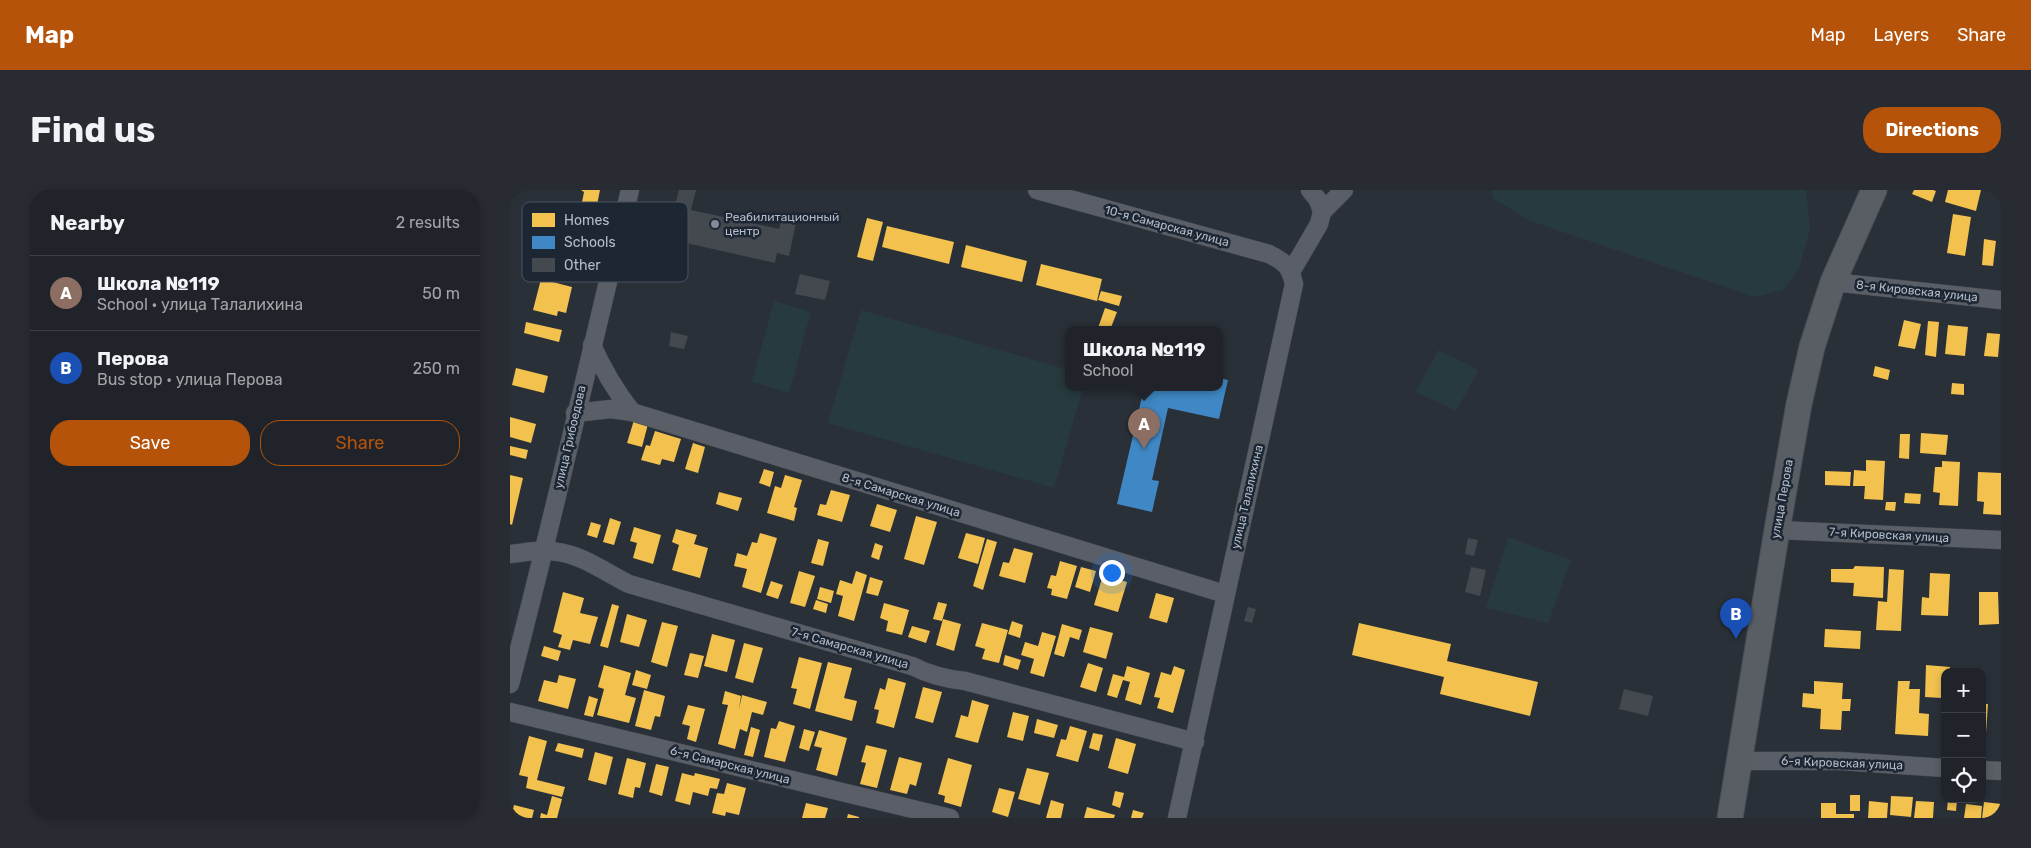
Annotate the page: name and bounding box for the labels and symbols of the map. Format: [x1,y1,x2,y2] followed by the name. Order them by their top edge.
[522,202,688,282] legend
[1103,203,1231,249] street label: 10-я Самарская улица
[725,210,839,238] place label: Реабилитационный центр
[564,212,609,229] text: Homes
[709,218,721,230] marker: Реабилитационный центр
[564,234,616,251] text: Schools
[564,257,601,274] text: Other
[1855,278,1979,304] street label: 8-я Кировская улица
[551,384,589,490] street label: улица Грибоедова
[1128,408,1160,449] pin: A
[1228,443,1266,551] street label: улица Талалихина
[1768,458,1796,540] street label: улица Перова
[840,470,962,520] street label: 8-я Самарская улица
[1828,525,1950,545] street label: 7-я Кировская улица
[1099,560,1125,586] your location
[1720,598,1752,639] pin: B
[790,625,910,671] street label: 7-я Самарская улица
[669,743,791,787] street label: 6-я Самарская улица
[1781,754,1903,772] street label: 6-я Кировская улица

